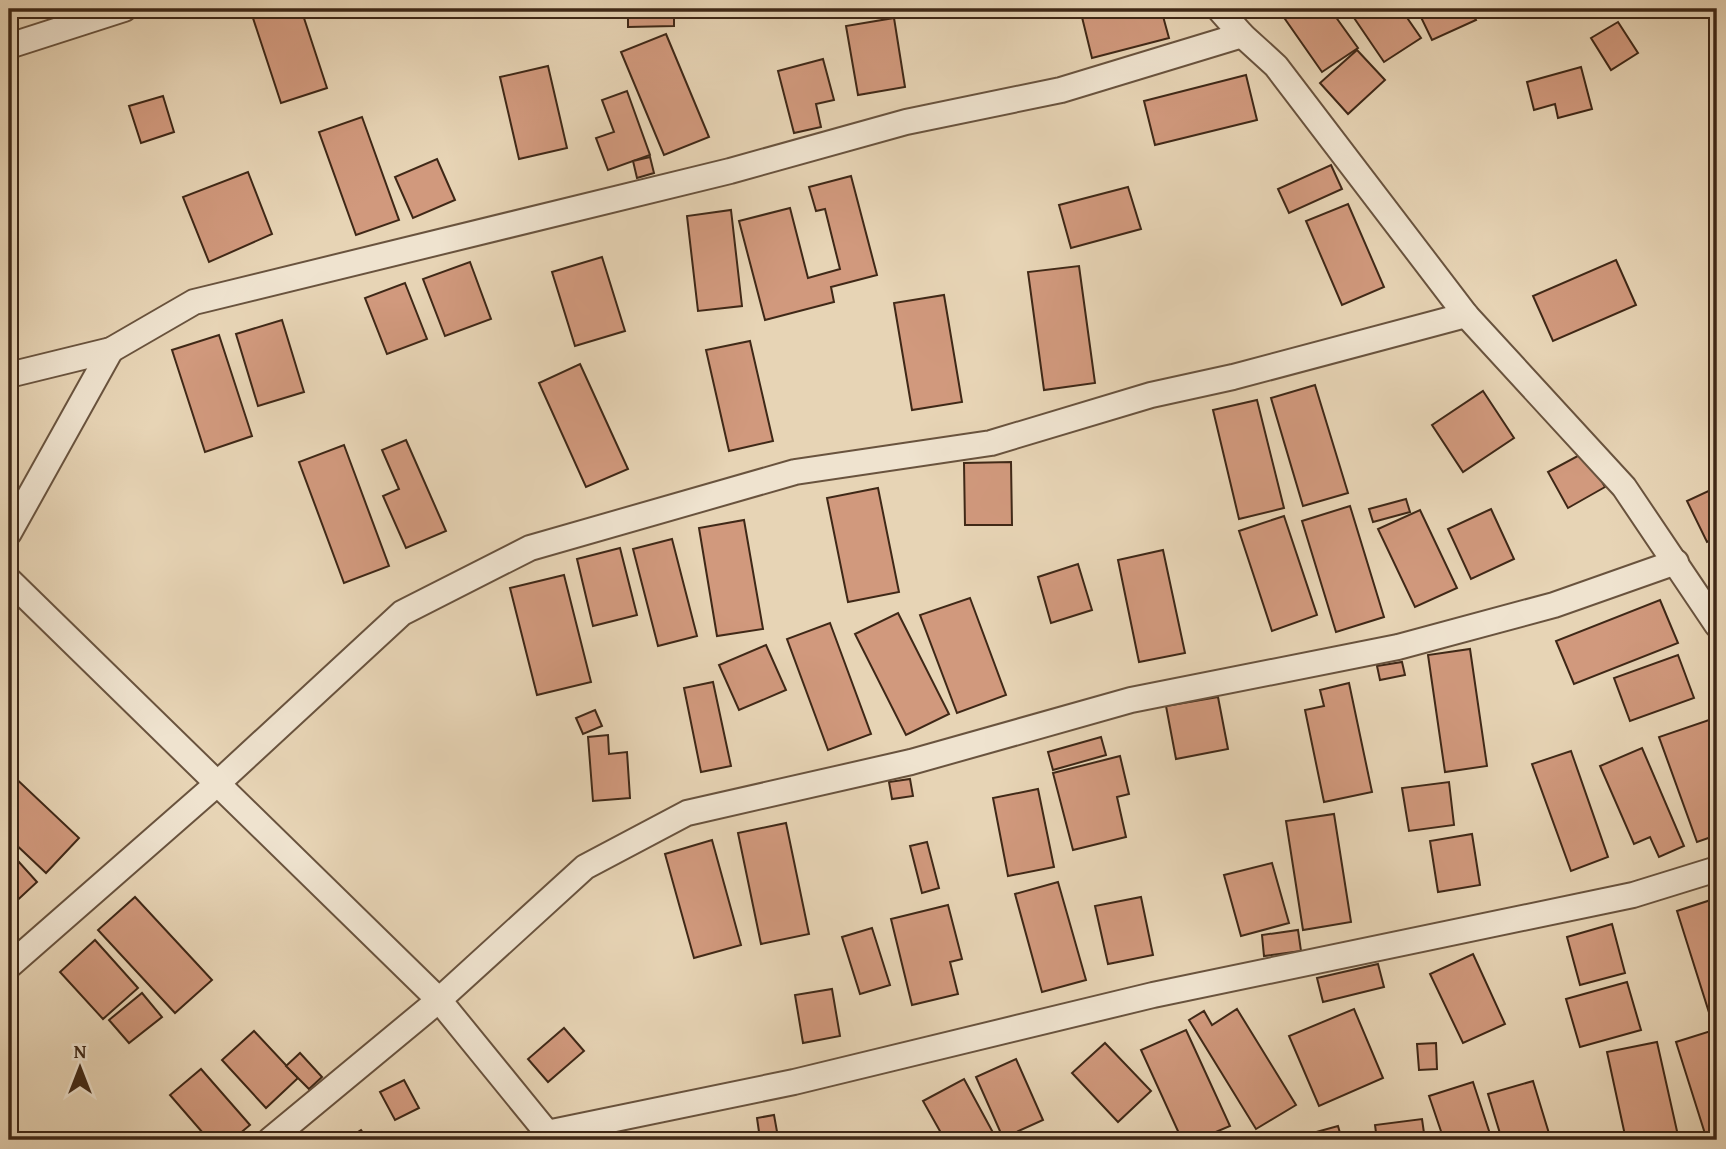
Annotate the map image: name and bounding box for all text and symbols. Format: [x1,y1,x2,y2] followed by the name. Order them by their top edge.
[46,1034,116,1104] north arrow
[74,1037,87,1065] text: N

